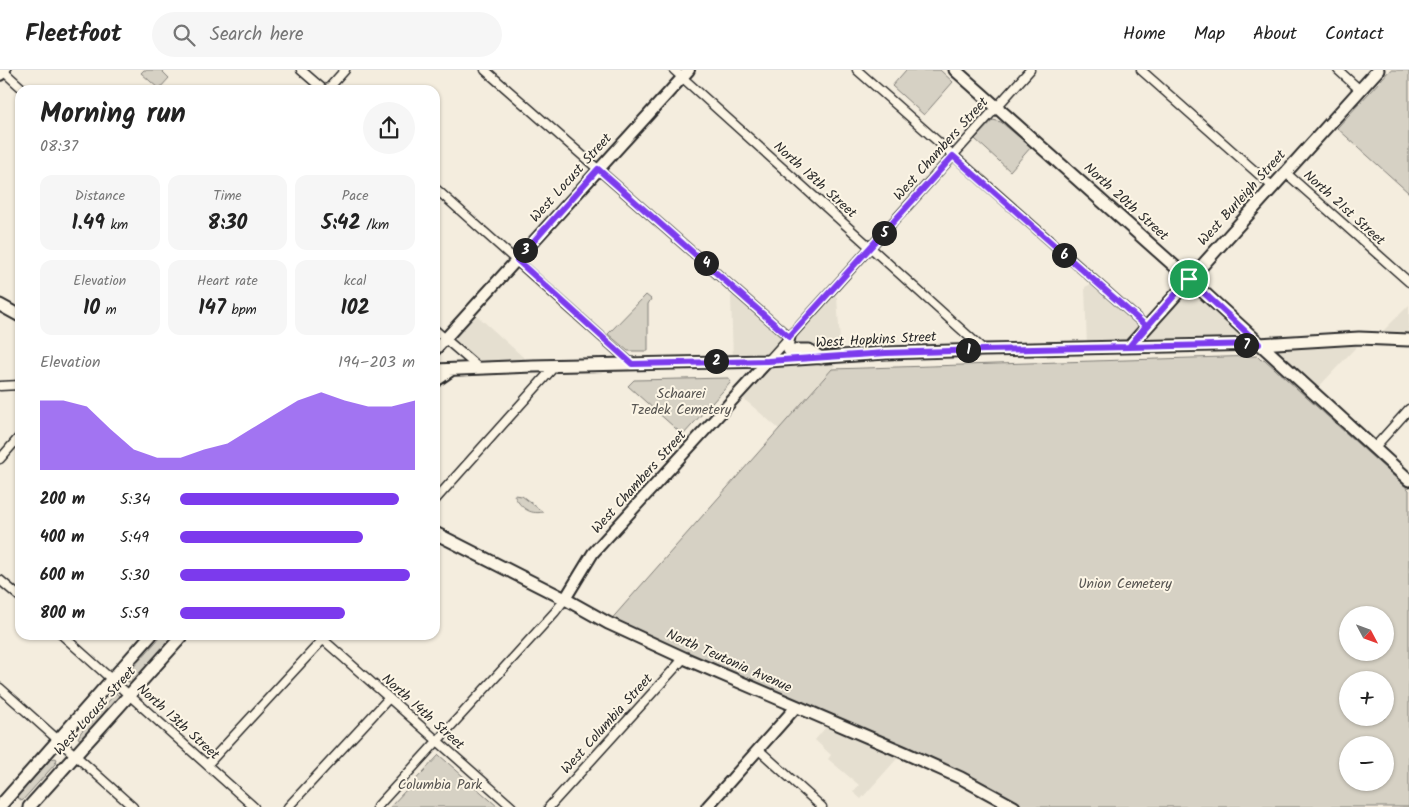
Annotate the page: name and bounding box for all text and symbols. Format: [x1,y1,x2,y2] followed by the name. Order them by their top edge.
[152,12,502,57] search box
[25,15,122,54] text: Fleetfoot
[210,20,303,50] text: Search here
[1123,20,1166,49] text: Home
[1194,20,1225,49] text: Map
[1253,20,1297,49] text: About
[1325,20,1384,49] text: Contact
[170,21,198,49] icon: search
[40,92,186,137] text: Morning run
[888,92,994,206] street label: West Chambers Street
[363,102,415,154] button: share
[525,128,618,228] street label: West Locust Street
[40,134,78,159] text: 08:37
[768,136,862,224] street label: North 18th Street
[1193,145,1292,251] street label: West Burleigh Street
[1078,158,1174,247] street label: North 20th Street
[1298,165,1390,251] street label: North 21st Street
[75,185,125,207] text: Distance
[213,185,242,207] text: Time
[342,185,369,207] text: Pace
[71,207,105,240] text: 1.49
[208,207,247,240] text: 8:30
[321,207,361,240] text: 5:42
[105,214,128,236] text: km
[361,214,389,236] text: /km
[872,220,896,246] pin: 5
[881,222,888,244] text: 5
[512,238,538,262] pin: 3
[522,239,529,261] text: 3
[1052,242,1076,268] pin: 6
[1061,244,1068,266] text: 6
[694,250,718,276] pin: 4
[703,252,710,274] text: 4
[1168,258,1210,300] pin
[1175,265,1203,293] icon: arrive
[73,270,126,292] text: Elevation
[197,270,258,292] text: Heart rate
[344,270,367,292] text: kcal
[83,292,100,325] text: 10
[198,292,226,325] text: 147
[340,292,370,325] text: 102
[100,299,117,321] text: m
[226,299,257,321] text: bpm
[815,326,938,354] street label: West Hopkins Street
[1234,332,1258,358] pin: 7
[1243,334,1250,356] text: 7
[956,338,980,362] pin: 1
[966,339,971,361] text: 1
[704,348,728,374] pin: 2
[40,350,101,375] text: Elevation
[338,350,415,375] text: 194–203 m
[712,350,721,372] text: 2
[631,383,732,421] park label: Schaarei Tzedek Cemetery
[586,425,692,539] street label: West Chambers Street
[40,487,85,512] text: 200 m
[120,487,150,512] text: 5:34
[40,525,84,550] text: 400 m
[120,525,149,550] text: 5:49
[40,563,84,588] text: 600 m
[120,563,150,588] text: 5:30
[1078,573,1172,595] park label: Union Cemetery
[40,601,85,626] text: 800 m
[120,601,149,626] text: 5:59
[1339,606,1394,661] north arrow
[1339,606,1394,791] map controls
[663,623,796,699] street label: North Teutonia Avenue
[49,661,142,761] street label: West Locust Street
[556,668,659,779] street label: West Columbia Street
[377,669,470,756] street label: North 14th Street
[1339,671,1394,726] button: +
[131,679,225,766] street label: North 13th Street
[1339,736,1394,791] button: −
[398,774,483,796] park label: Columbia Park

